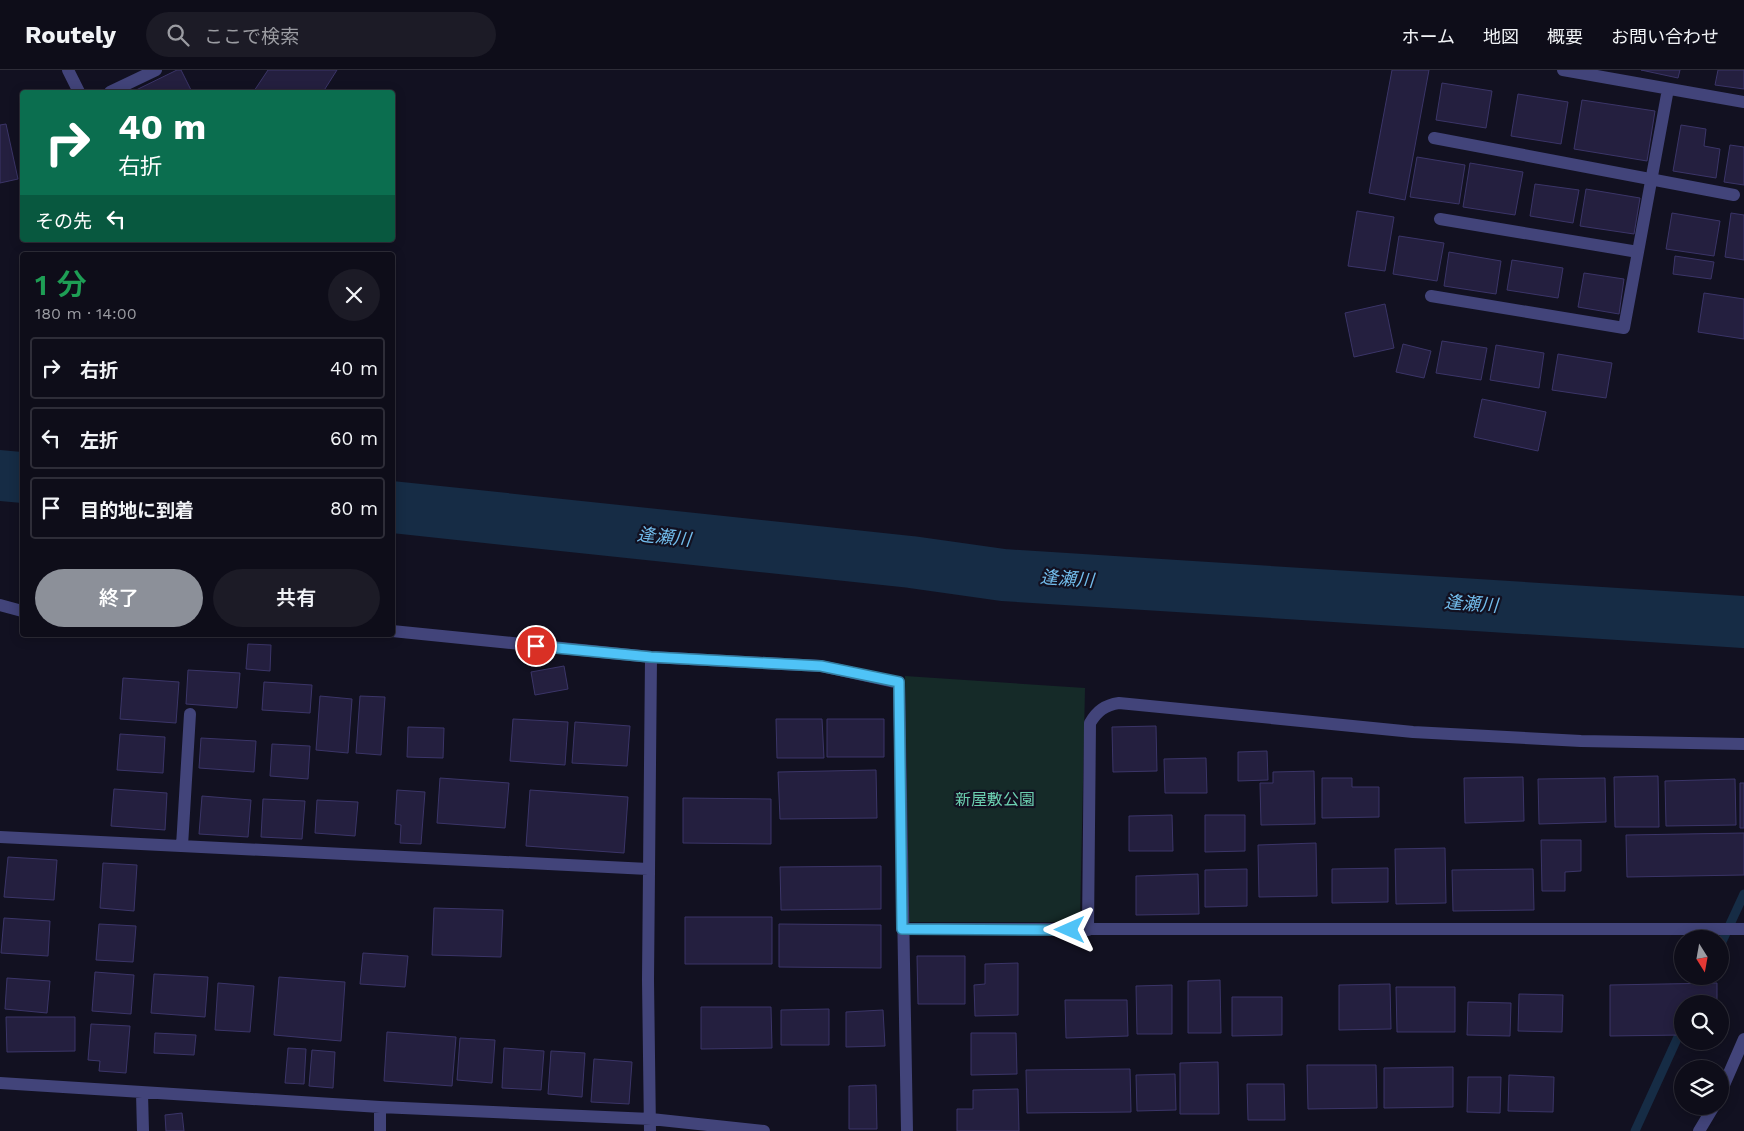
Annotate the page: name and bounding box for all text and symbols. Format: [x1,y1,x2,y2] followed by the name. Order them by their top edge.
[146,12,496,57] search box
[25,21,116,49] text: Routely
[164,21,192,49] icon: search
[204,25,299,48] text: ここで検索
[1402,26,1455,47] text: ホーム
[1483,26,1519,47] text: 地図
[1547,26,1583,47] text: 概要
[1611,26,1719,47] text: お問い合わせ
[118,106,206,148] text: 40 m
[35,110,100,175] icon: right
[118,154,162,179] text: 右折
[102,205,130,233] icon: left
[35,210,92,233] text: その先
[35,267,87,302] text: 1 分
[328,269,380,321] button: close
[35,304,137,323] text: 180 m · 14:00
[37,354,65,382] icon: right
[330,357,378,380] text: 40 m
[80,359,118,382] text: 右折
[37,424,65,452] icon: left
[330,427,378,450] text: 60 m
[80,429,118,452] text: 左折
[37,494,65,522] icon: arrive
[330,497,378,520] text: 80 m
[80,499,194,522] text: 目的地に到着
[636,523,694,550] water label: 逢瀬川
[1039,566,1097,591] water label: 逢瀬川
[35,569,203,627] button: 終了
[213,569,380,627] button: 共有
[1443,591,1501,616] water label: 逢瀬川
[515,625,557,667] pin
[522,632,550,660] icon: arrive
[955,790,1035,809] park label: 新屋敷公園
[1043,903,1095,955] position arrow
[1674,930,1729,985] north arrow
[1674,930,1729,1115] map controls
[1674,995,1729,1050] button: search
[1674,1060,1729,1115] button: layers

